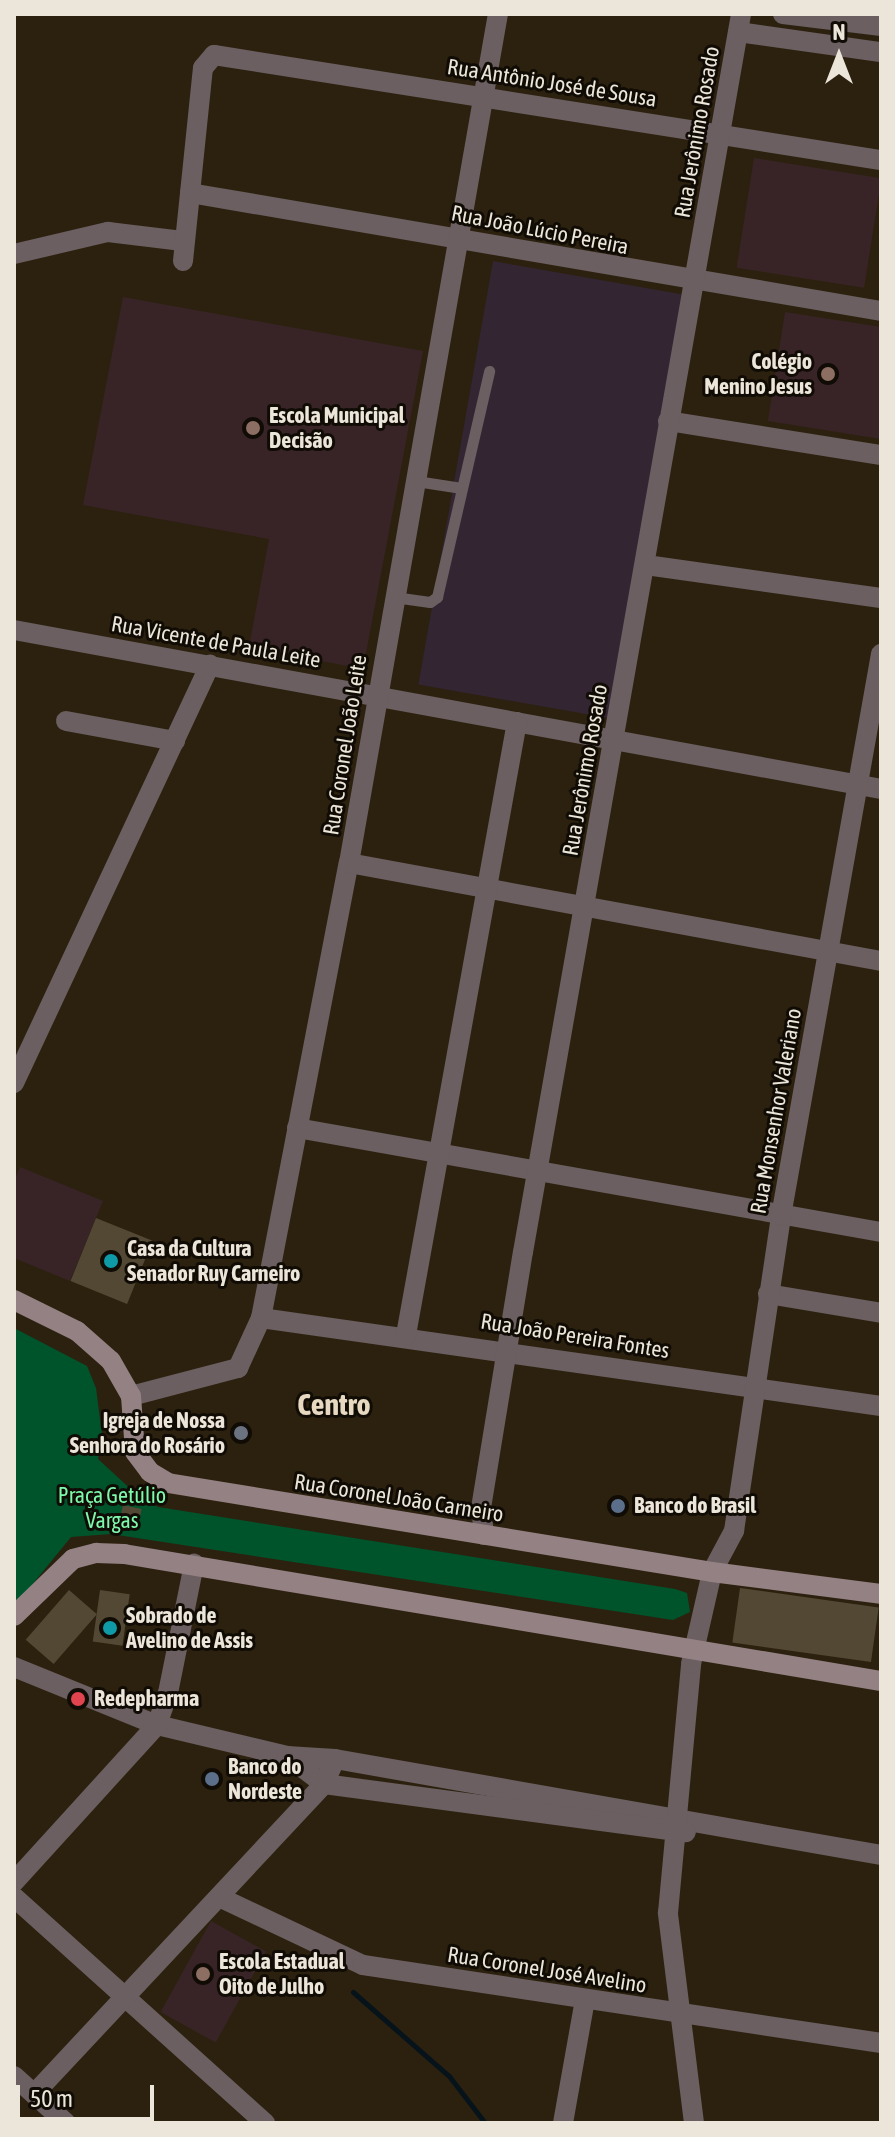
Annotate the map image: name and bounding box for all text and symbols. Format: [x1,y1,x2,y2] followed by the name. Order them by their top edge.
[799,16,879,96] north arrow
[833,19,845,45] text: N
[669,44,725,220] street label: Rua Jerônimo Rosado
[445,53,659,113] street label: Rua Antônio José de Sousa
[449,200,631,260] street label: Rua João Lúcio Pereira
[704,348,812,400] place label: Colégio Menino Jesus
[819,365,837,383] marker: Colégio Menino Jesus
[269,402,404,454] place label: Escola Municipal Decisão
[244,419,262,437] marker: Escola Municipal Decisão
[109,611,323,673] street label: Rua Vicente de Paula Leite
[318,653,372,837] street label: Rua Coronel João Leite
[557,682,613,858] street label: Rua Jerônimo Rosado
[745,1006,807,1216] street label: Rua Monsenhor Valeriano
[127,1235,300,1286] place label: Casa da Cultura Senador Ruy Carneiro
[102,1252,120,1270] marker: Casa da Cultura Senador Ruy Carneiro
[479,1308,671,1364] street label: Rua João Pereira Fontes
[297,1386,371,1422] district label: Centro
[70,1407,225,1458] place label: Igreja de Nossa Senhora do Rosário
[232,1424,250,1442] marker: Igreja de Nossa Senhora do Rosário
[292,1468,506,1528] street label: Rua Coronel João Carneiro
[58,1482,166,1534] park label: Praça Getúlio Vargas
[634,1493,756,1519] place label: Banco do Brasil
[609,1497,627,1515] marker: Banco do Brasil
[126,1602,253,1654] place label: Sobrado de Avelino de Assis
[101,1619,119,1637] marker: Sobrado de Avelino de Assis
[94,1686,199,1712] place label: Redepharma
[69,1690,87,1708] marker: Redepharma
[228,1753,302,1804] place label: Banco do Nordeste
[203,1770,221,1788] marker: Banco do Nordeste
[446,1941,648,1999] street label: Rua Coronel José Avelino
[219,1948,345,2000] place label: Escola Estadual Oito de Julho
[194,1965,212,1983] marker: Escola Estadual Oito de Julho
[20,2069,158,2119] scale bar
[30,2085,73,2112] text: 50 m

